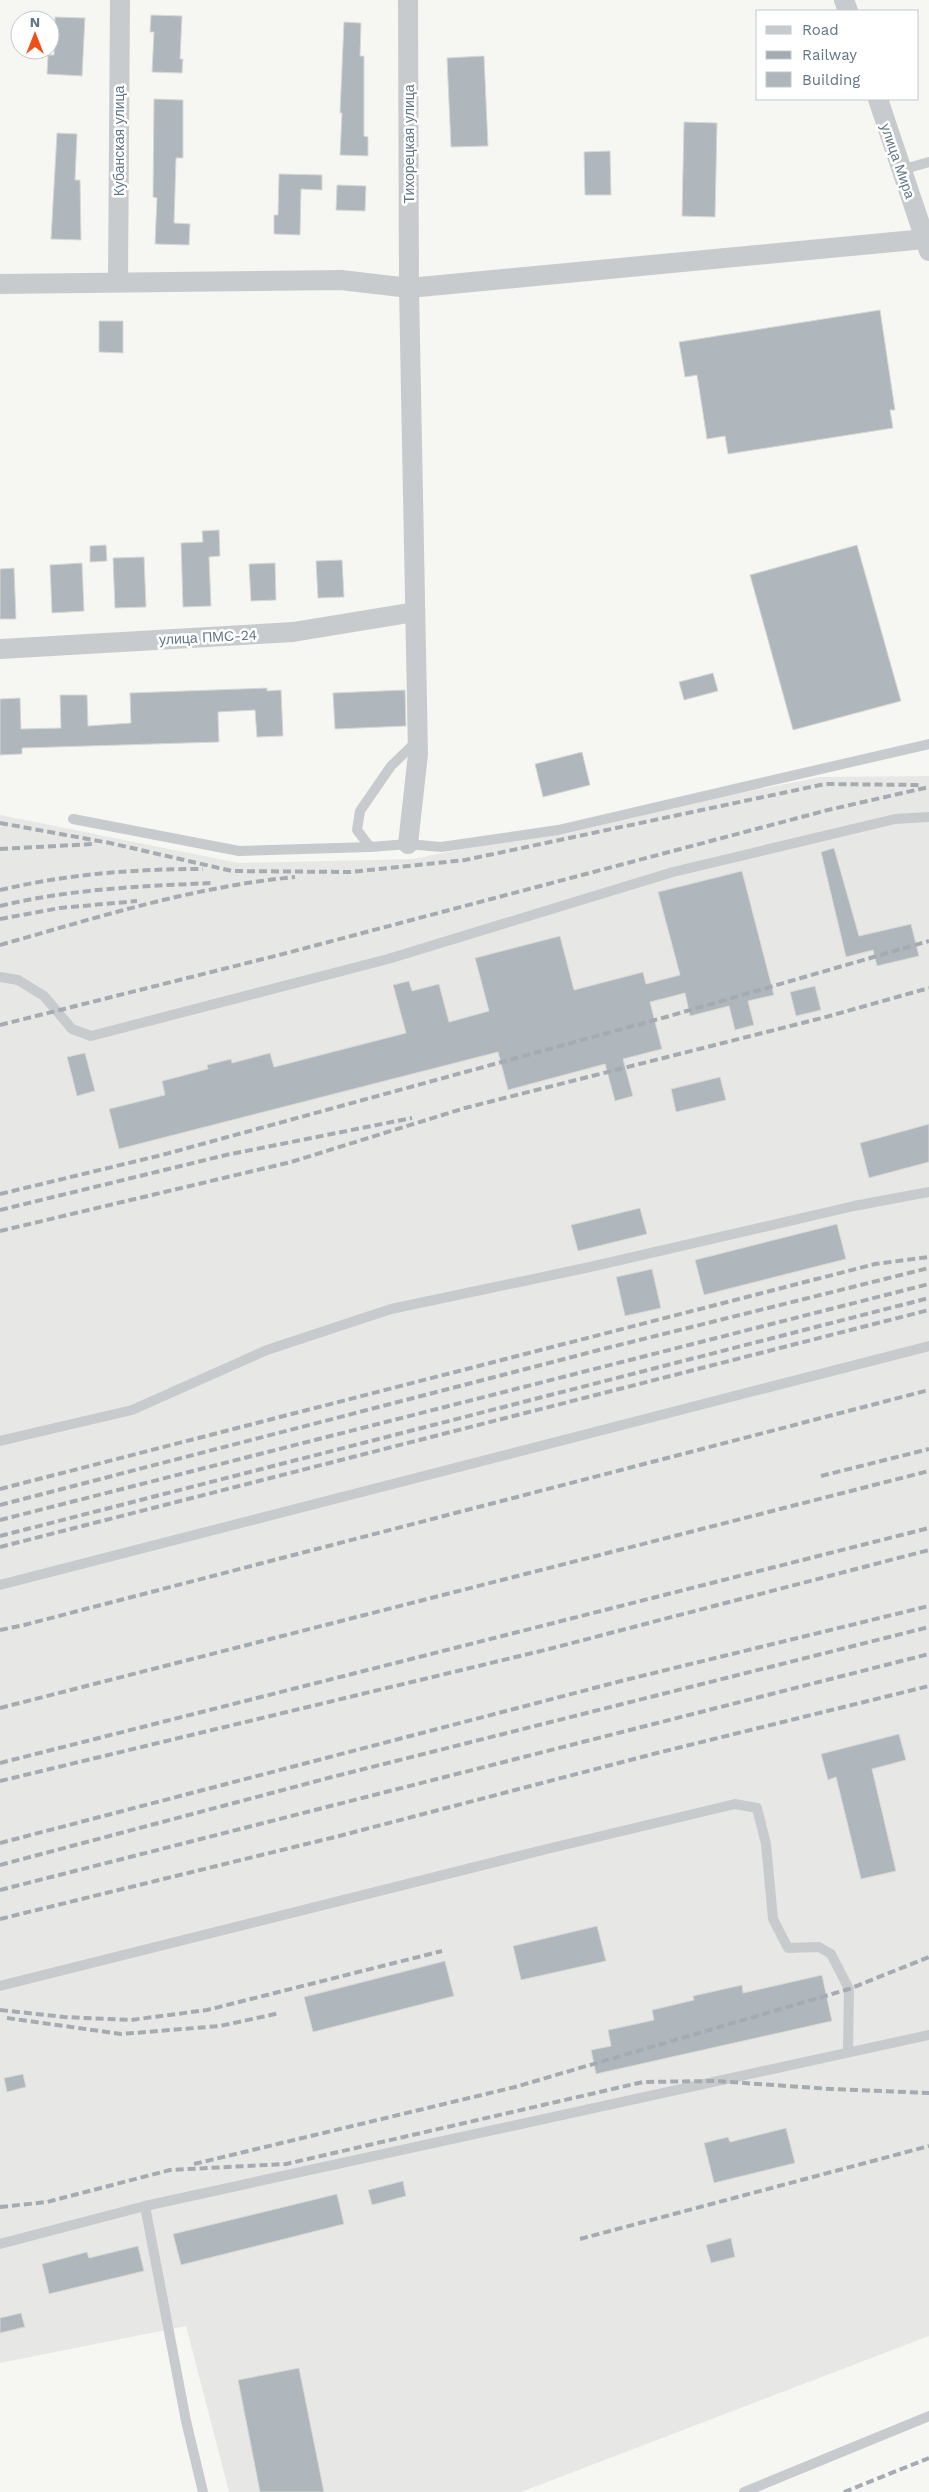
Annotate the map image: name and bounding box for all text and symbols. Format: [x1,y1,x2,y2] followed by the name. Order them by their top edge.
[10,10,60,60] north arrow
[756,10,919,100] legend
[30,14,40,30] text: N
[802,21,839,39] text: Road
[802,46,857,64] text: Railway
[802,71,860,89] text: Building
[401,84,417,204] street label: Тихорецкая улица
[111,85,127,196] street label: Кубанская улица
[878,121,918,201] street label: улица Мира
[159,626,257,648] street label: улица ПМС-24

